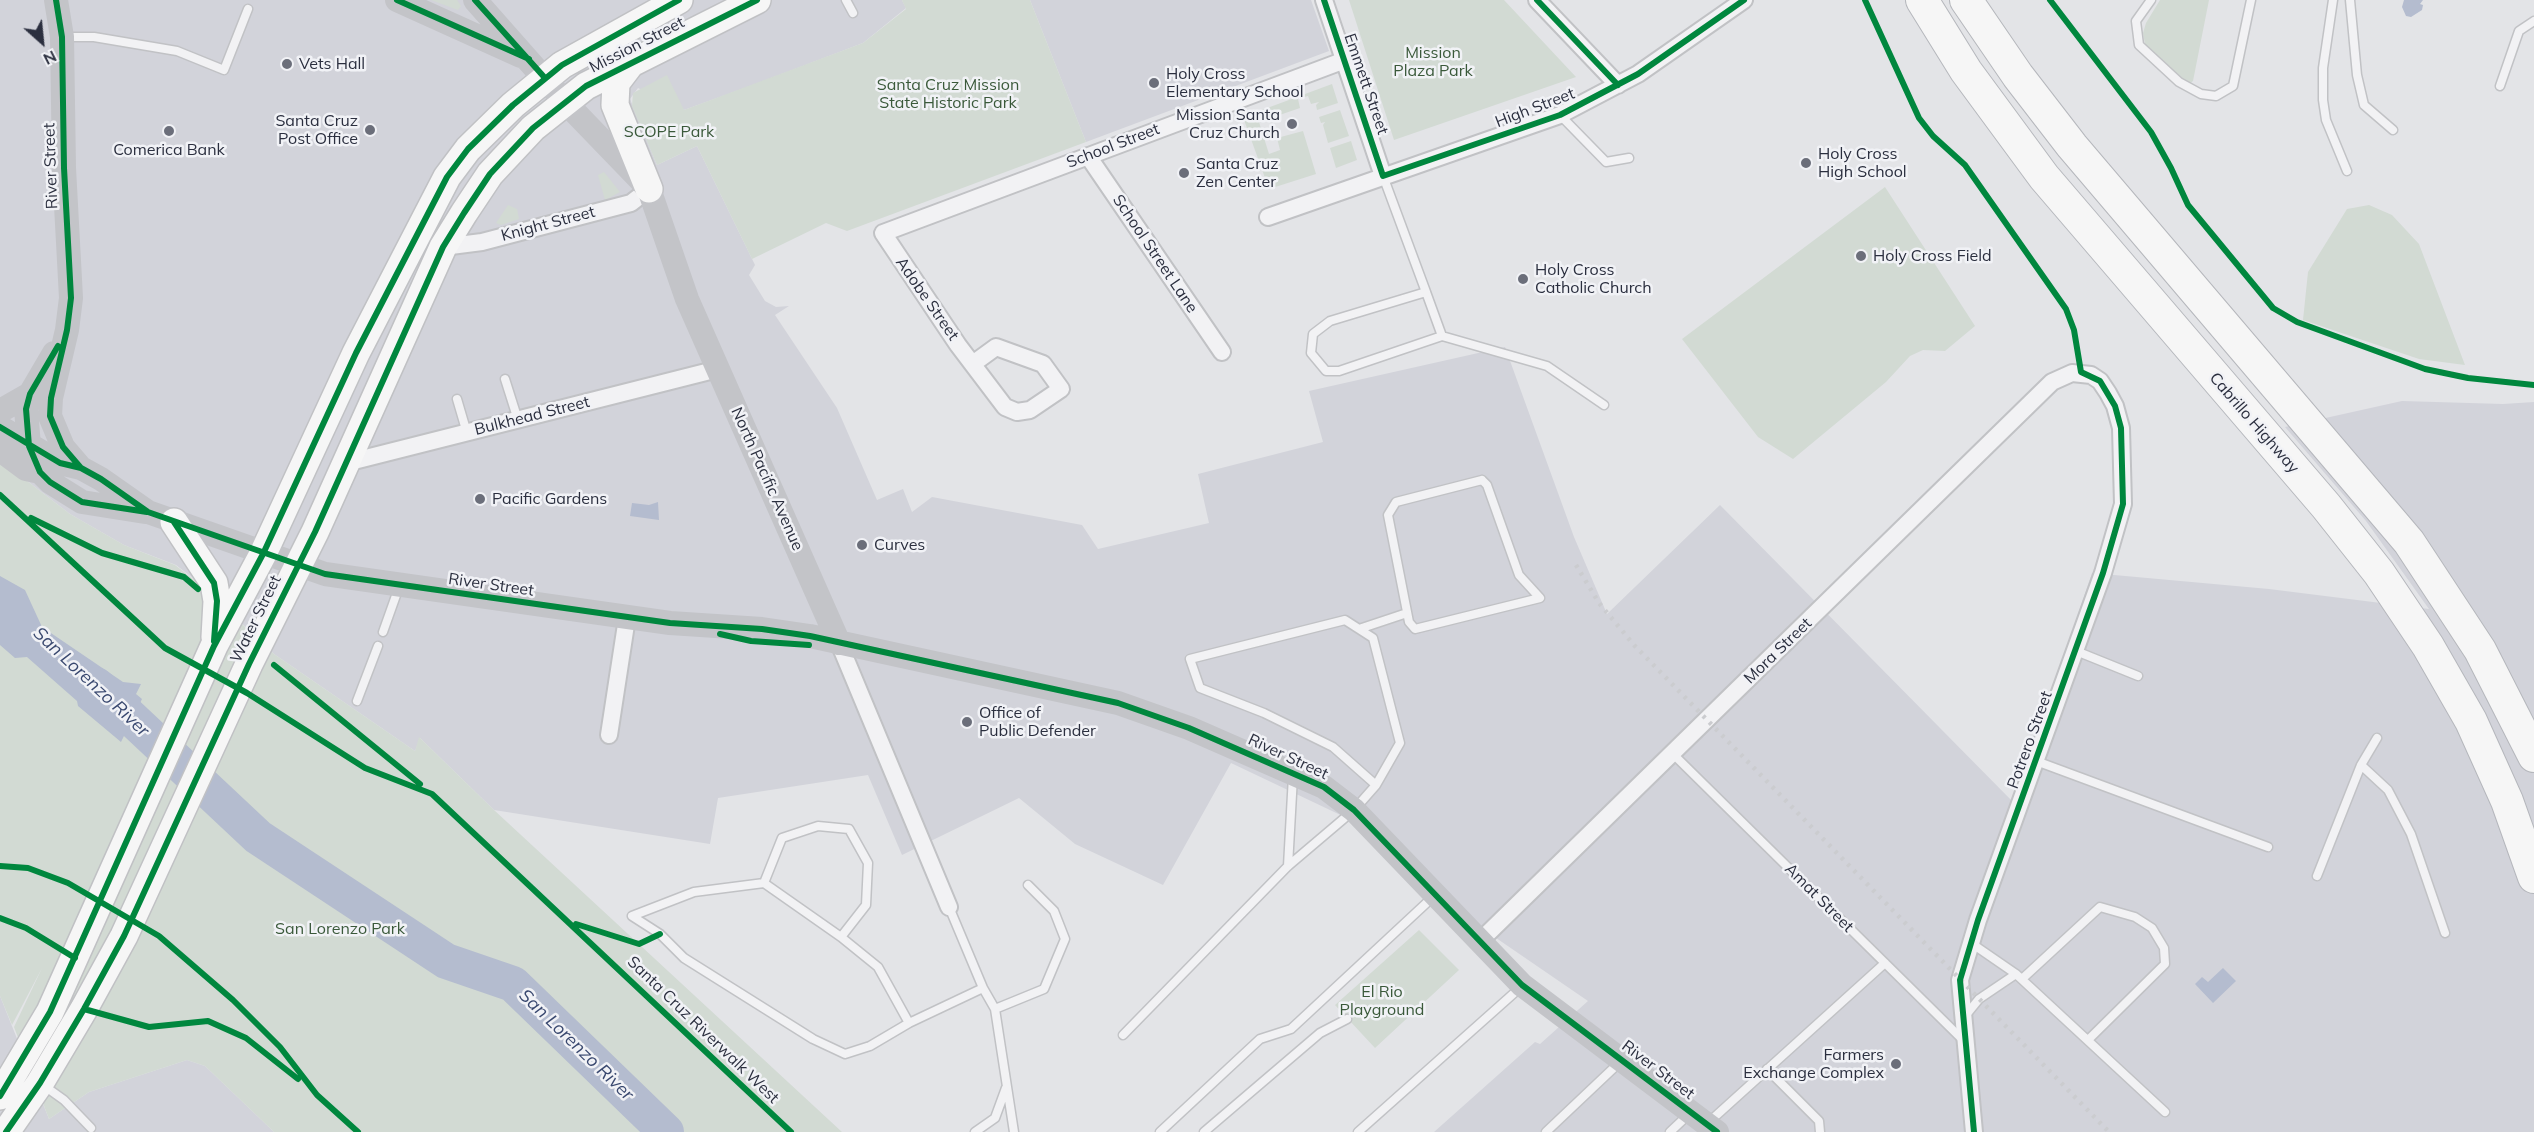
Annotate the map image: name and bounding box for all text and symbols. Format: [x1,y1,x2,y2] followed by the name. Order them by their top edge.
[12,12,72,72] north arrow
[586,13,688,77] street label: Mission Street
[1340,31,1392,137] street label: Emmett Street
[1393,43,1473,81] park label: Mission Plaza Park
[40,46,60,70] text: N
[299,54,365,74] place label: Vets Hall
[280,57,294,71] marker: Vets Hall
[1166,64,1304,102] place label: Holy Cross Elementary School
[877,75,1019,113] park label: Santa Cruz Mission State Historic Park
[1147,76,1161,90] marker: Holy Cross Elementary School
[1493,84,1577,132] street label: High Street
[1176,105,1280,143] place label: Mission Santa Cruz Church
[275,111,358,149] place label: Santa Cruz Post Office
[1285,117,1299,131] marker: Mission Santa Cruz Church
[1064,120,1162,172] street label: School Street
[624,122,714,142] park label: SCOPE Park
[40,123,62,209] street label: River Street
[363,123,377,137] marker: Santa Cruz Post Office
[162,124,176,138] marker: Comerica Bank
[113,140,225,160] place label: Comerica Bank
[1818,144,1907,182] place label: Holy Cross High School
[1196,154,1279,192] place label: Santa Cruz Zen Center
[1799,156,1813,170] marker: Holy Cross High School
[1177,166,1191,180] marker: Santa Cruz Zen Center
[1108,191,1202,317] street label: School Street Lane
[499,202,597,246] street label: Knight Street
[1873,246,1992,266] place label: Holy Cross Field
[1854,249,1868,263] marker: Holy Cross Field
[891,254,963,344] street label: Adobe Street
[1535,260,1652,298] place label: Holy Cross Catholic Church
[1516,272,1530,286] marker: Holy Cross Catholic Church
[2205,369,2303,477] street label: Cabrillo Highway
[472,392,592,440] street label: Bulkhead Street
[727,404,807,554] street label: North Pacific Avenue
[492,489,607,509] place label: Pacific Gardens
[473,492,487,506] marker: Pacific Gardens
[874,535,925,555] place label: Curves
[855,538,869,552] marker: Curves
[447,569,535,601] street label: River Street
[227,572,285,666] street label: Water Street
[1740,614,1816,688] street label: Mora Street
[29,623,153,741] water label: San Lorenzo River
[2003,689,2057,791] street label: Potrero Street
[979,703,1096,741] place label: Office of Public Defender
[960,715,974,729] marker: Office of Public Defender
[1245,730,1331,784] street label: River Street
[1781,860,1857,936] street label: Amat Street
[275,919,405,939] park label: San Lorenzo Park
[623,952,783,1108] street label: Santa Cruz Riverwalk West
[1340,982,1424,1020] park label: El Rio Playground
[514,985,638,1105] water label: San Lorenzo River
[1618,1036,1698,1104] street label: River Street
[1743,1045,1884,1083] place label: Farmers Exchange Complex
[1889,1057,1903,1071] marker: Farmers Exchange Complex

